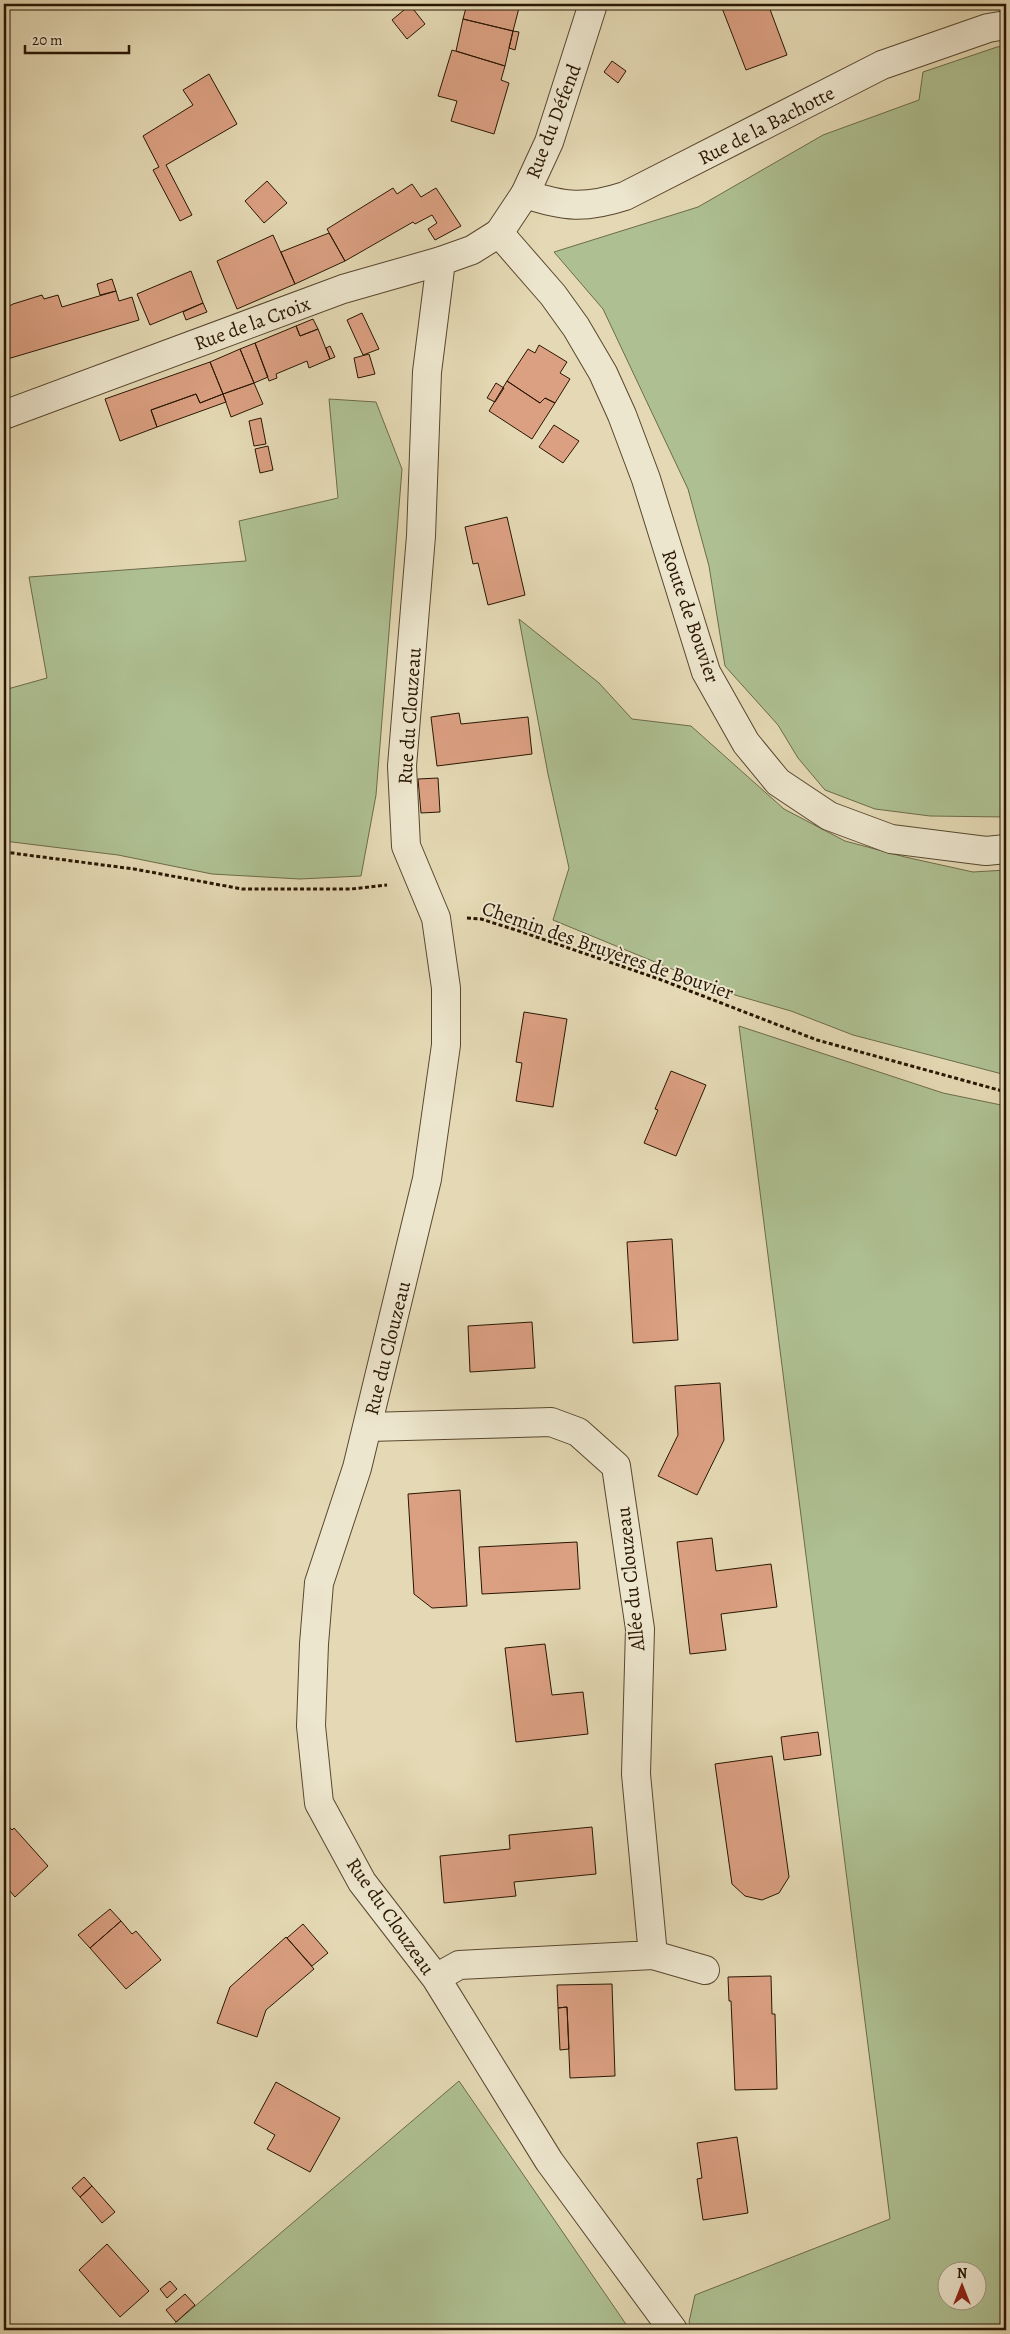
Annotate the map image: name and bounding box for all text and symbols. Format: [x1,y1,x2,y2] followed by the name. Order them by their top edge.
[25,22,129,54] scale bar
[32,30,63,50] text: 20 m
[519,60,588,182] street label: Rue du Défend
[693,79,839,171] street label: Rue de la Bachotte
[190,290,315,357] street label: Rue de la Croix
[655,546,726,687] street label: Route de Bouvier
[391,646,428,785] street label: Rue du Clouzeau
[478,895,738,1006] street label: Chemin des Bruyères de Bouvier
[358,1278,417,1418] street label: Rue du Clouzeau
[609,1505,652,1653] street label: Allée du Clouzeau
[340,1852,441,1980] street label: Rue du Clouzeau
[938,2262,988,2312] north arrow
[957,2264,967,2283] text: N

